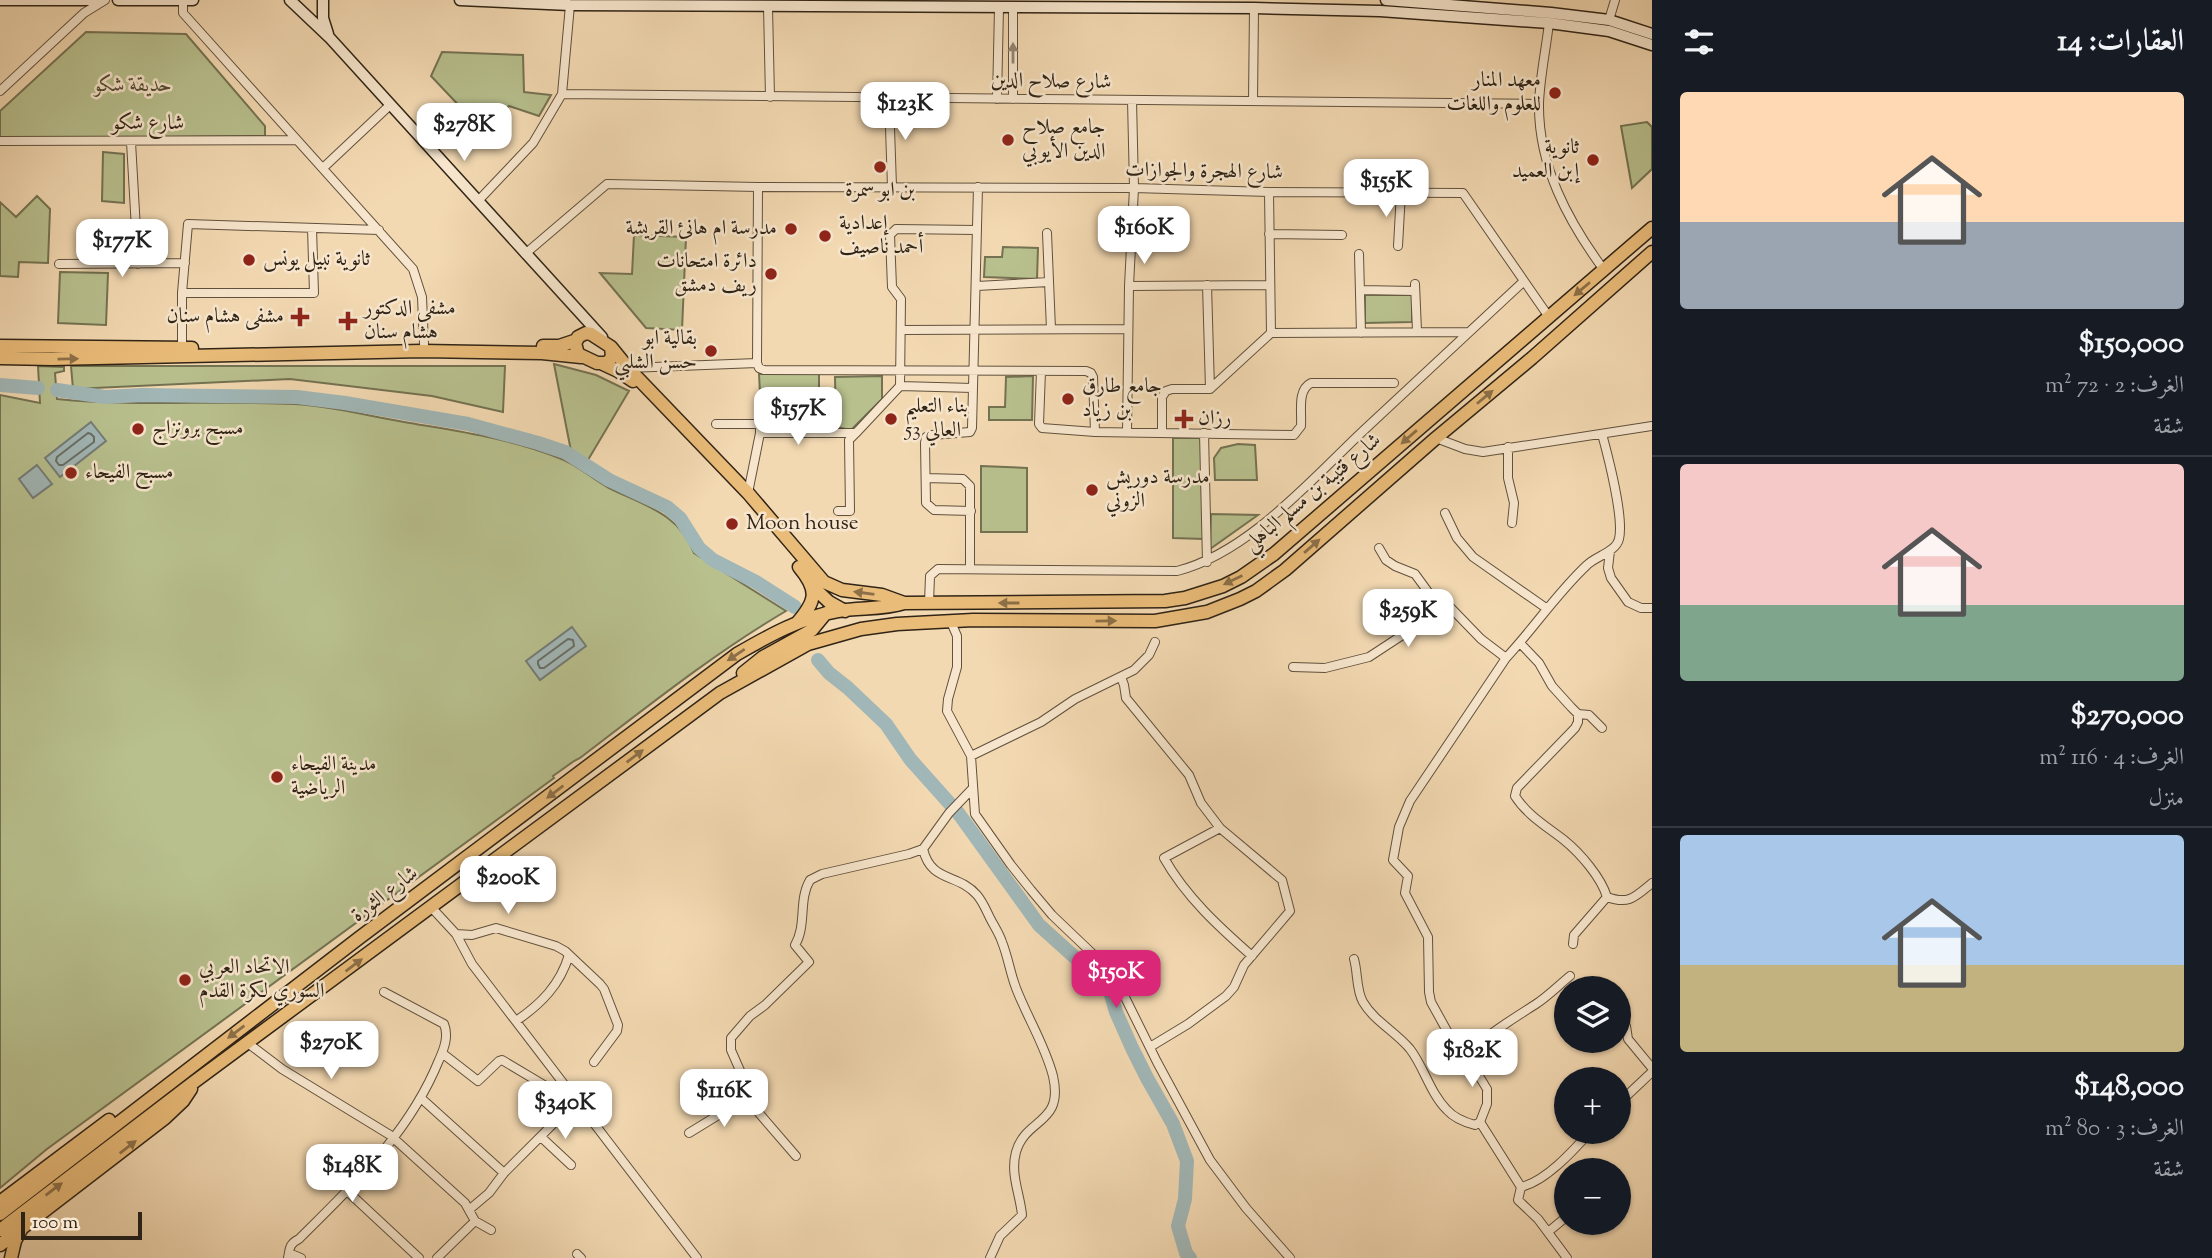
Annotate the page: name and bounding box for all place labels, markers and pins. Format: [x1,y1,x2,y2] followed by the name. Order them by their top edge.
[1447,66,1541,121] place label: معهد المنار للعلوم واللغات
[856,82,954,142] pin: $123K
[1547,85,1563,101] marker: معهد المنار للعلوم واللغات
[415,104,513,163] pin: $278K
[1022,113,1106,167] place label: جامع صلاح الدين الأيوبي
[1000,132,1016,148] marker: جامع صلاح الدين الأيوبي
[1512,133,1580,187] place label: ثانوية إبن العميد
[1585,152,1601,168] marker: ثانوية إبن العميد
[872,159,888,175] marker: بن ابو سمرة
[1337,160,1435,219] pin: $155K
[845,176,915,206] place label: بن ابو سمرة
[1095,206,1193,266] pin: $160K
[839,209,923,263] place label: إعدادية أحمد ناصيف
[625,214,777,245] place label: مدرسة ام هانئ القريشة
[73,219,171,279] pin: $177K
[783,221,799,237] marker: مدرسة ام هانئ القريشة
[817,228,833,244] marker: إعدادية أحمد ناصيف
[263,245,371,275] place label: ثانوية نبيل يونس
[656,247,757,301] place label: دائرة امتحانات ريف دمشق
[241,252,257,268] marker: ثانوية نبيل يونس
[763,266,779,282] marker: دائرة امتحانات ريف دمشق
[362,294,456,349] place label: مشفى الدكتور هشام سنان
[166,302,284,333] place label: مشفى هشام سنان
[290,307,310,327] marker: مشفى هشام سنان
[338,311,358,331] marker: مشفى الدكتور هشام سنان
[614,324,697,381] place label: بقالية ابو حسن الشلبي
[703,343,719,359] marker: بقالية ابو حسن الشلبي
[1082,372,1162,426] place label: جامع طارق بن زياد
[749,388,847,447] pin: $157K
[1060,391,1076,407] marker: جامع طارق بن زياد
[904,392,968,446] place label: بناء التعليم العالي 53
[1198,404,1231,434] place label: رزان
[883,411,899,427] marker: بناء التعليم العالي 53
[1176,411,1192,427] marker: رزان
[152,414,243,446] place label: مسبح برونزاج
[130,421,146,437] marker: مسبح برونزاج
[85,458,173,490] place label: مسبح الفيحاء
[1106,463,1210,517] place label: مدرسة دوريش الزوني
[63,465,79,481] marker: مسبح الفيحاء
[1084,482,1100,498] marker: مدرسة دوريش الزوني
[746,509,859,539] place label: Moon house
[724,516,740,532] marker: Moon house
[1359,590,1457,649] pin: $259K
[291,750,377,804] place label: مدينة الفيحاء الرياضية
[269,769,285,785] marker: مدينة الفيحاء الرياضية
[459,856,557,916] pin: $200K
[1067,950,1165,1010] pin: $150K
[199,953,325,1008] place label: الاتحاد العربي السوري لكرة القدم
[177,972,193,988] marker: الاتحاد العربي السوري لكرة القدم
[282,1021,380,1081] pin: $270K
[1423,1030,1521,1089] pin: $182K
[675,1070,773,1129] pin: $116K
[516,1082,614,1141] pin: $340K
[303,1144,401,1204] pin: $148K

